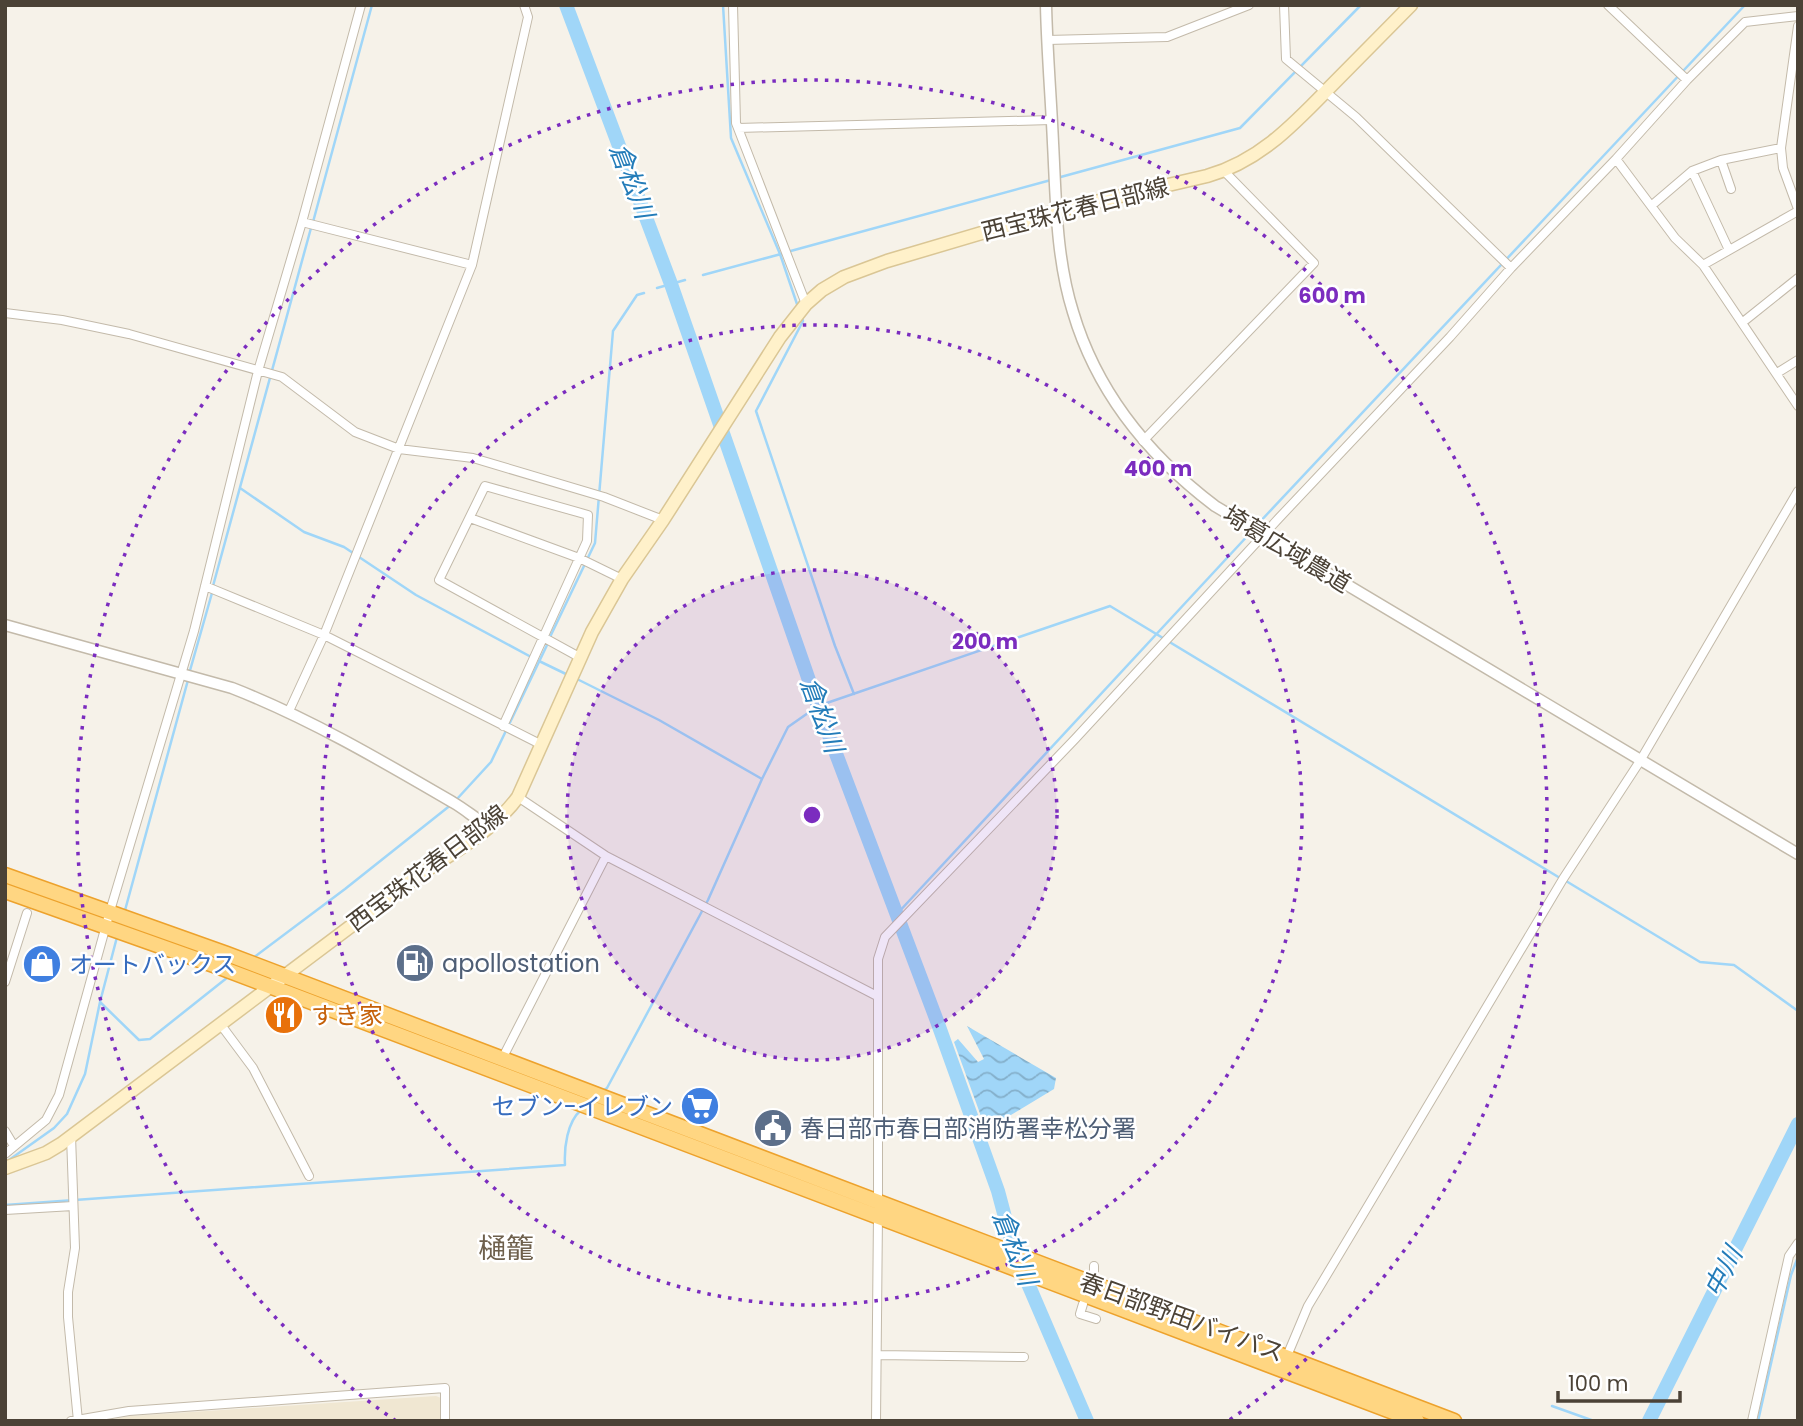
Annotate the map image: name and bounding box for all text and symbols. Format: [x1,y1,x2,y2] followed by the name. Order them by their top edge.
[601,138,664,227] water label: 倉松川
[978,170,1172,248] street label: 西宝珠花春日部線
[1298,281,1366,310] text: 600 m
[1124,454,1192,483] text: 400 m
[1217,498,1357,600] street label: 埼葛広域農道
[952,627,1018,656] text: 200 m
[792,672,853,761] water label: 倉松川
[340,797,514,939] street label: 西宝珠花春日部線
[800,803,824,827] centre of rings
[394,942,436,984] fuel station icon: apollostation
[21,943,63,985] shop icon: オートバックス
[442,947,600,980] place label: apollostation
[69,948,236,981] place label: オートバックス
[263,994,305,1036] restaurant icon: すき家
[311,999,383,1032] place label: すき家
[679,1085,721,1127] supermarket icon: セブン-イレブン
[492,1090,673,1123] place label: セブン-イレブン
[752,1107,794,1149] public building icon: 春日部市春日部消防署幸松分署
[800,1112,1136,1145] place label: 春日部市春日部消防署幸松分署
[984,1205,1047,1294] water label: 倉松川
[478,1229,534,1268] district label: 樋籠
[1695,1238,1752,1303] water label: 中川
[1075,1265,1289,1369] street label: 春日部野田バイパス
[1558,1360,1680,1404] scale bar
[1568,1369,1628,1398] text: 100 m

